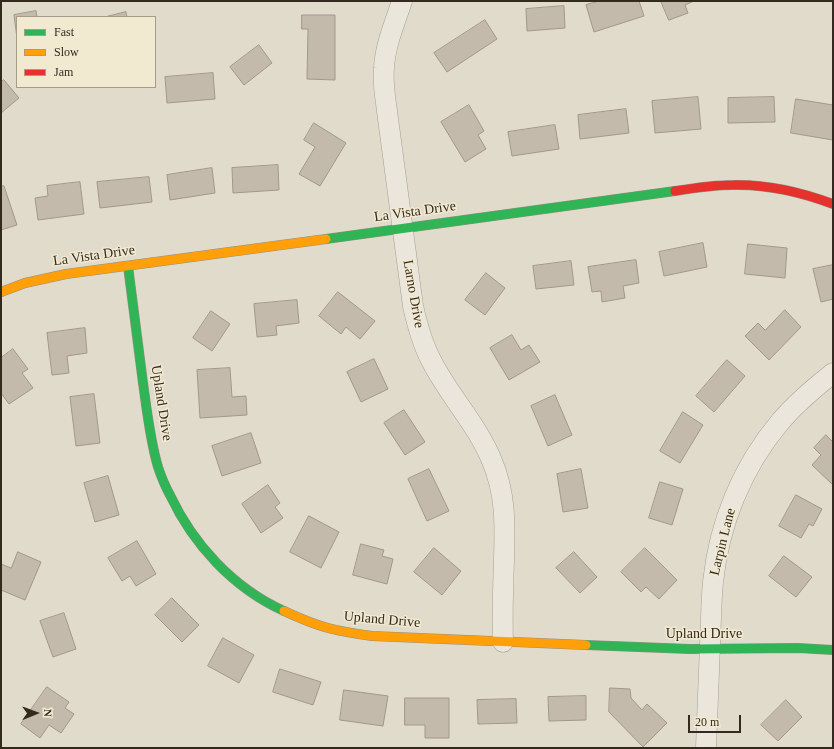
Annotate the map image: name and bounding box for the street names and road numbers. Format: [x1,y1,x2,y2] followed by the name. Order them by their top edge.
[373,198,457,226] street label: La Vista Drive
[52,242,136,270] street label: La Vista Drive
[399,259,427,329] street label: Larno Drive
[147,364,175,442] street label: Upland Drive
[707,507,739,577] street label: Larpin Lane
[343,608,421,632] street label: Upland Drive
[666,626,742,642] street label: Upland Drive

